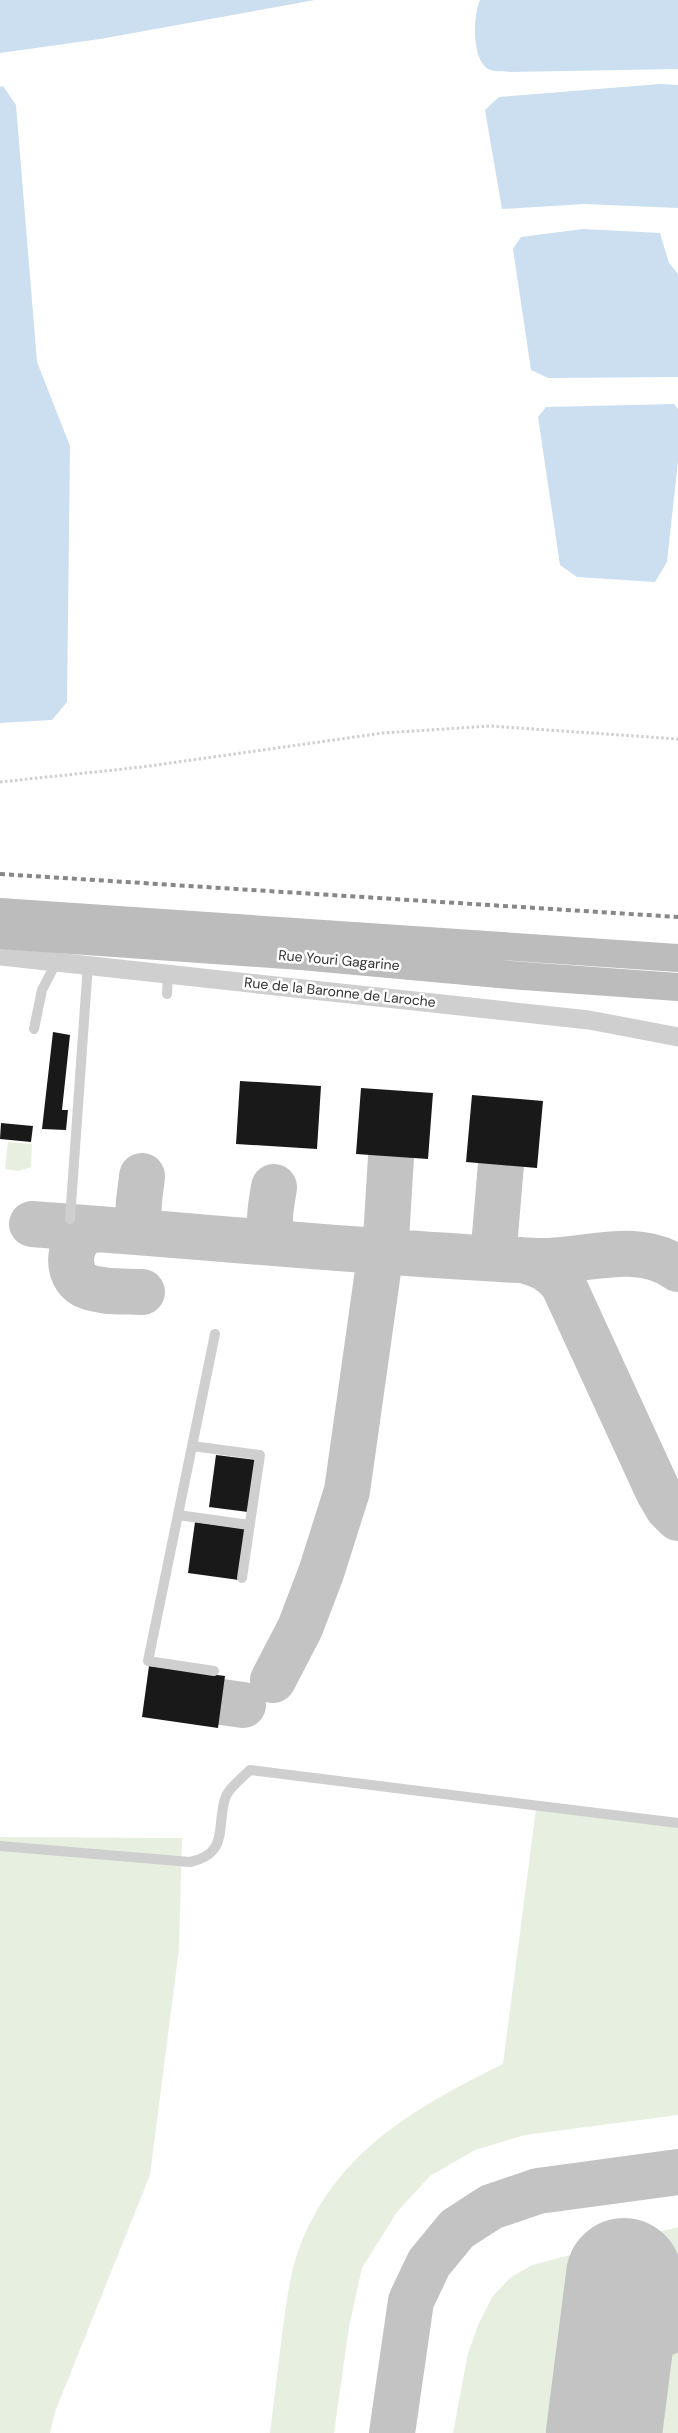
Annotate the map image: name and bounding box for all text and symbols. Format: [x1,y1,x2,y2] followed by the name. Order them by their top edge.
[278,946,400,974] street label: Rue Youri Gagarine
[243,973,437,1011] street label: Rue de la Baronne de Laroche

